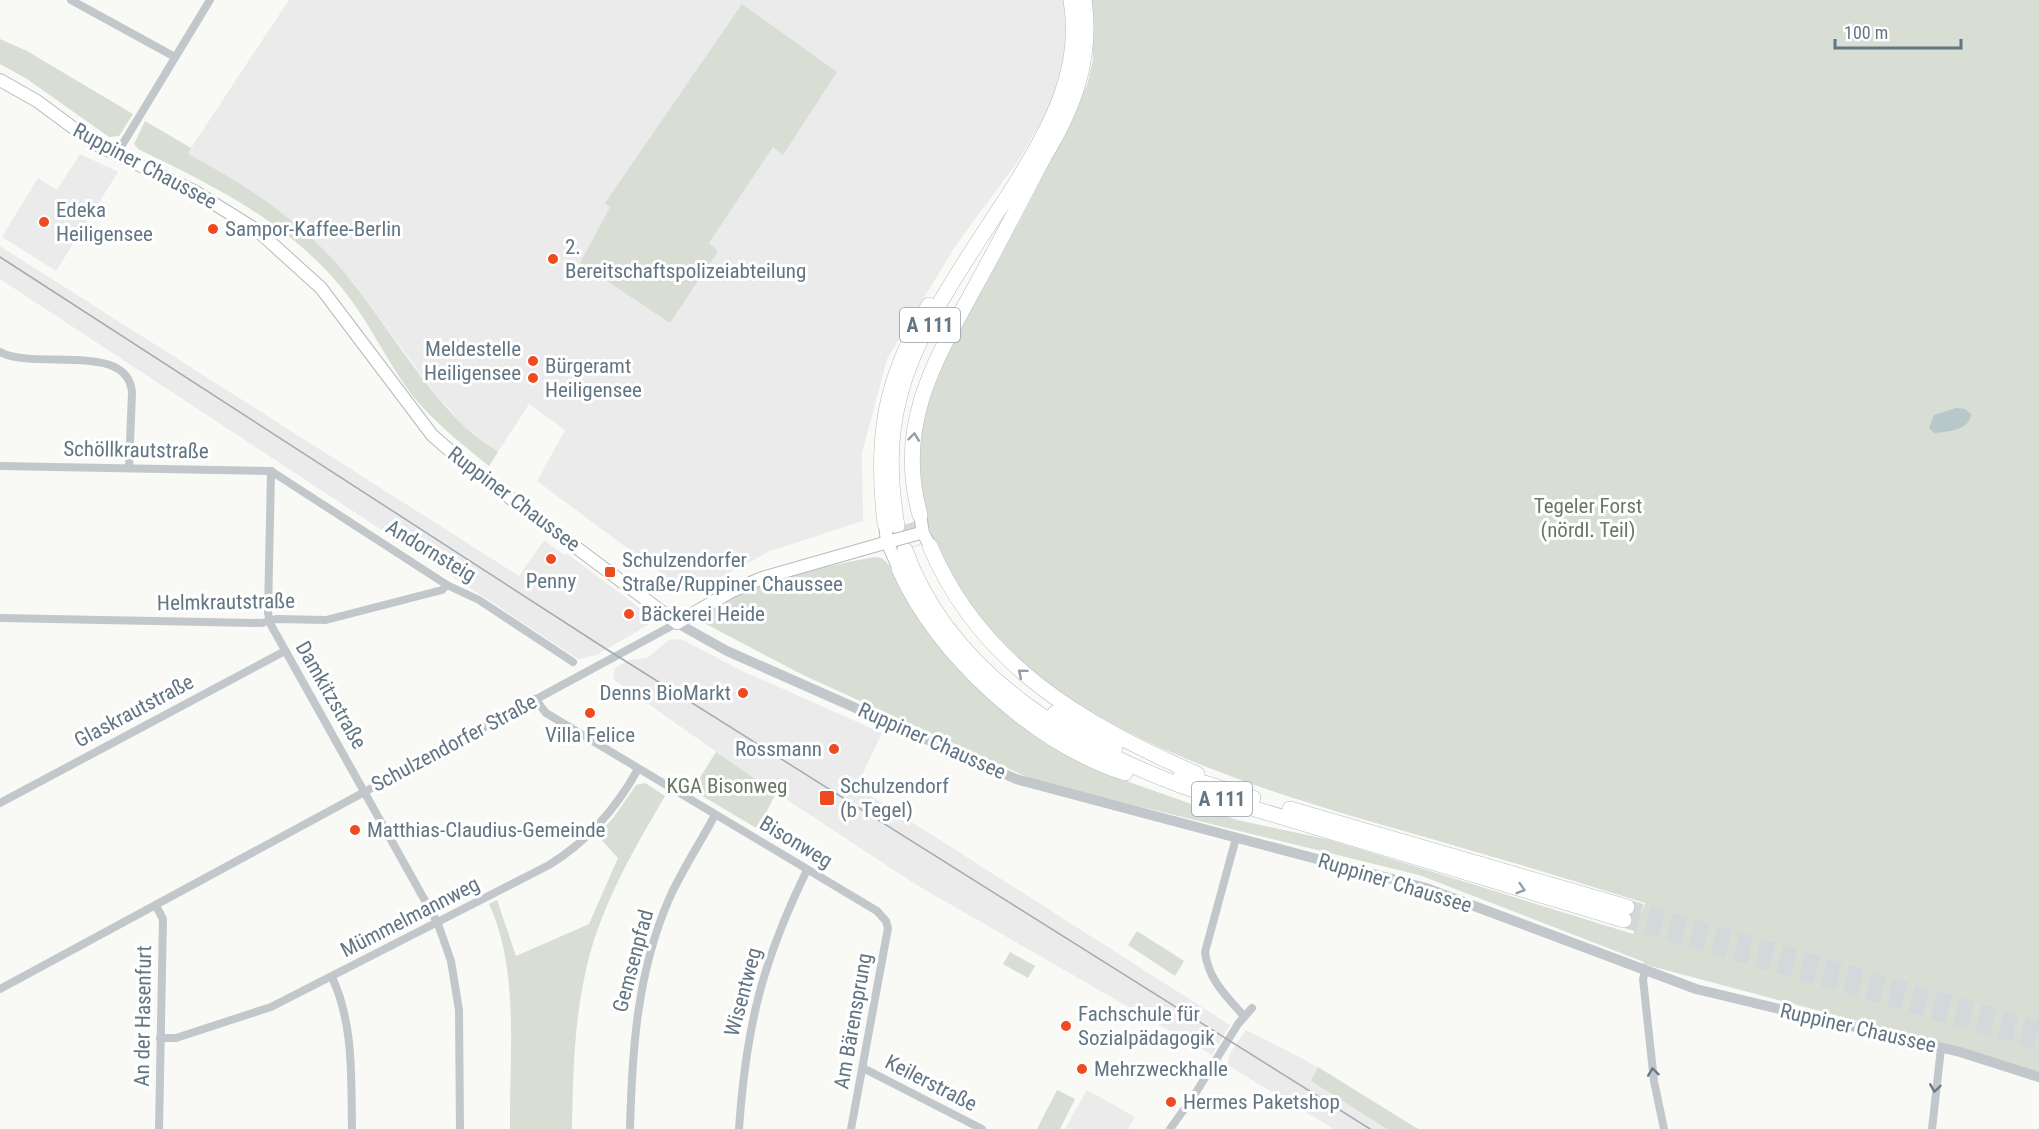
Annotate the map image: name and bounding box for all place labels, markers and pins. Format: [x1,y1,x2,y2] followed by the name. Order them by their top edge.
[56,198,153,246] place label: Edeka Heiligensee
[37,215,51,229] marker: Edeka Heiligensee
[225,217,401,241] place label: Sampor-Kaffee-Berlin
[206,222,220,236] marker: Sampor-Kaffee-Berlin
[565,235,806,283] place label: 2. Bereitschaftspolizeiabteilung
[546,252,560,266] marker: 2. Bereitschaftspolizeiabteilung
[424,337,521,385] place label: Meldestelle Heiligensee
[526,354,540,368] marker: Meldestelle Heiligensee
[545,354,642,402] place label: Bürgeramt Heiligensee
[526,371,540,385] marker: Bürgeramt Heiligensee
[622,548,843,596] place label: Schulzendorfer Straße/Ruppiner Chaussee
[544,552,558,566] marker: Penny
[603,565,617,579] marker: Schulzendorfer Straße/Ruppiner Chaussee
[526,569,576,593] place label: Penny
[641,602,765,626] place label: Bäckerei Heide
[622,607,636,621] marker: Bäckerei Heide
[600,681,731,705] place label: Denns BioMarkt
[736,686,750,700] marker: Denns BioMarkt
[583,706,597,720] marker: Villa Felice
[545,723,635,747] place label: Villa Felice
[735,737,822,761] place label: Rossmann
[827,742,841,756] marker: Rossmann
[840,774,949,822] place label: Schulzendorf (b Tegel)
[818,789,836,807] marker: Schulzendorf (b Tegel)
[367,818,606,842] place label: Matthias-Claudius-Gemeinde
[348,823,362,837] marker: Matthias-Claudius-Gemeinde
[1078,1002,1215,1050] place label: Fachschule für Sozialpädagogik
[1059,1019,1073,1033] marker: Fachschule für Sozialpädagogik
[1094,1057,1228,1081] place label: Mehrzweckhalle
[1075,1062,1089,1076] marker: Mehrzweckhalle
[1183,1090,1340,1114] place label: Hermes Paketshop
[1164,1095,1178,1109] marker: Hermes Paketshop

